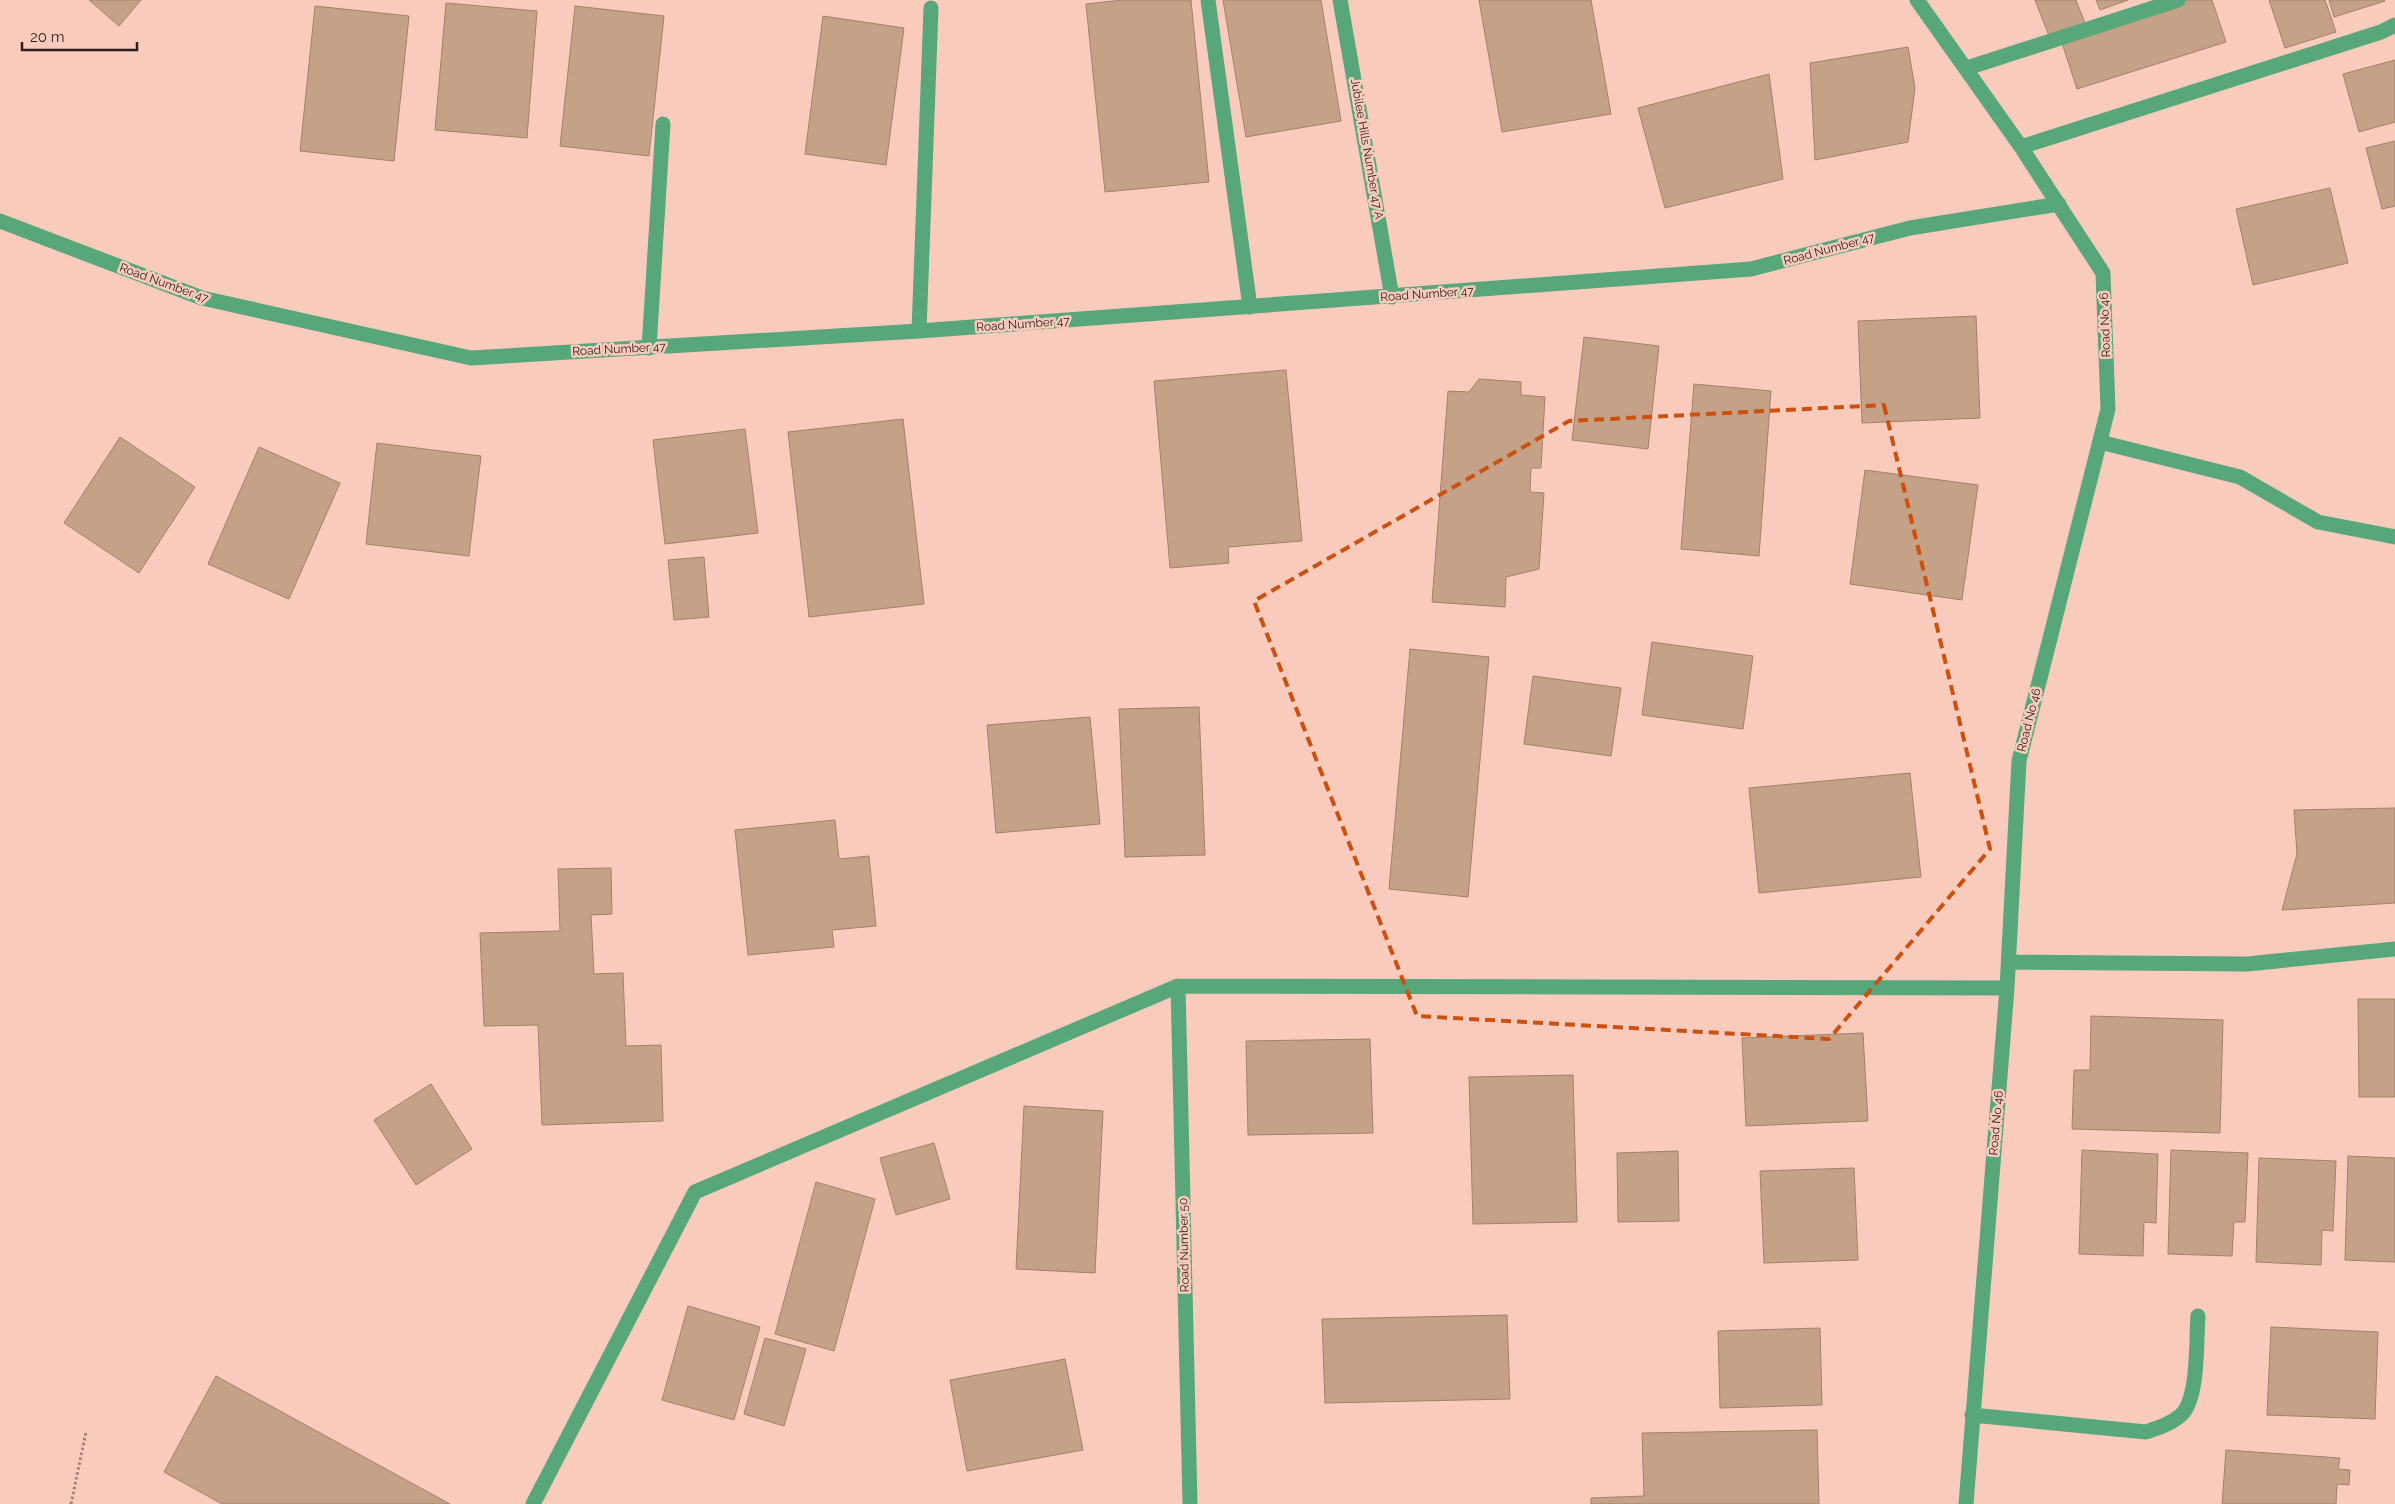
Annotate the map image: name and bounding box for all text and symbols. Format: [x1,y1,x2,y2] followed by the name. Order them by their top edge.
[22,20,138,52] scale bar
[30,28,65,46] text: 20 m
[1348,78,1386,220] street label: Jubilee Hills Number 47 A
[1782,230,1877,268] street label: Road Number 47
[118,260,211,306] street label: Road Number 47
[1380,284,1475,304] street label: Road Number 47
[2097,292,2113,358] street label: Road No 46
[976,314,1071,334] street label: Road Number 47
[572,340,667,358] street label: Road Number 47
[2014,687,2044,753] street label: Road No 46
[1986,1090,2006,1156] street label: Road No 46
[1176,1198,1192,1292] street label: Road Number 50

